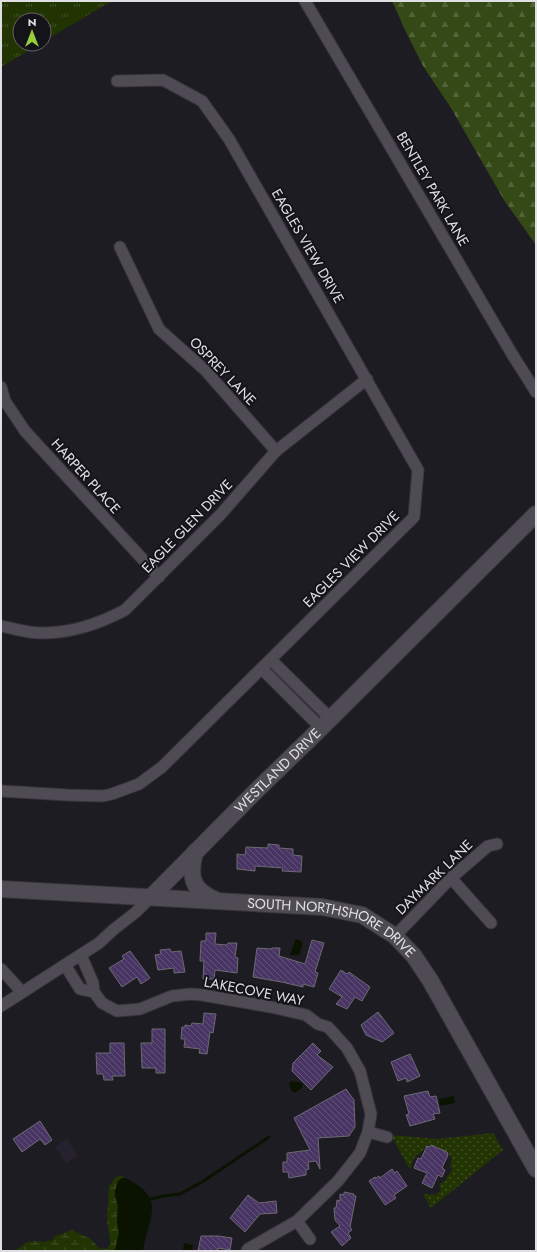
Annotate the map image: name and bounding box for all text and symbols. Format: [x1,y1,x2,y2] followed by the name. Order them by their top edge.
[12,12,52,52] north arrow
[28,14,36,30] text: N
[392,128,474,250] street label: BENTLEY PARK LANE
[267,185,349,307] street label: EAGLES VIEW DRIVE
[185,332,261,410] street label: OSPREY LANE
[47,434,125,518] street label: HARPER PLACE
[137,475,237,577] street label: EAGLE GLEN DRIVE
[298,506,404,612] street label: EAGLES VIEW DRIVE
[230,723,325,817] street label: WESTLAND DRIVE
[391,835,477,919] street label: DAYMARK LANE
[247,893,420,962] street label: SOUTH NORTHSHORE DRIVE
[202,971,306,1011] street label: LAKECOVE WAY

